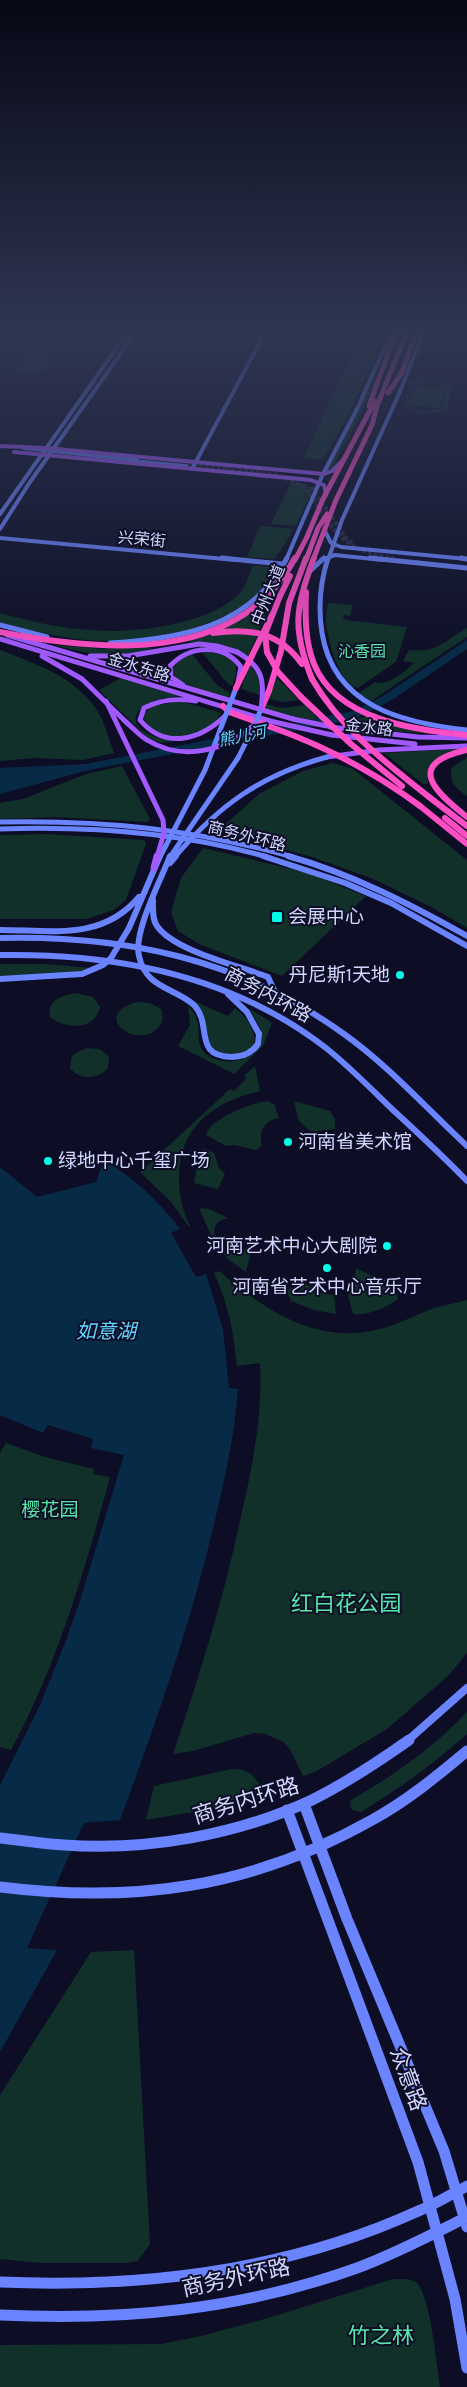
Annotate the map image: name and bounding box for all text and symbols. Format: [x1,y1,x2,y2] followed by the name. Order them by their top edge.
[117,527,167,551] street label: 兴荣街
[247,562,289,628] street label: 中州大道
[338,642,386,661] park label: 沁香园
[106,649,172,685] street label: 金水东路
[344,715,394,739] street label: 金水路
[217,722,270,750] water label: 熊儿河
[206,817,288,855] street label: 商务外环路
[288,906,364,928] place label: 会展中心
[270,910,284,924] marker: 会展中心
[221,963,315,1027] street label: 商务内环路
[289,964,390,986] place label: 丹尼斯1天地
[394,969,406,981] marker: 丹尼斯1天地
[298,1131,412,1153] place label: 河南省美术馆
[282,1136,294,1148] marker: 河南省美术馆
[58,1150,210,1172] place label: 绿地中心千玺广场
[42,1155,54,1167] marker: 绿地中心千玺广场
[206,1235,377,1257] place label: 河南艺术中心大剧院
[381,1240,393,1252] marker: 河南艺术中心大剧院
[321,1262,333,1274] marker: 河南省艺术中心音乐厅
[232,1276,422,1298] place label: 河南省艺术中心音乐厅
[76,1320,139,1343] water label: 如意湖
[21,1499,79,1521] park label: 樱花园
[291,1591,401,1617] park label: 红白花公园
[190,1772,302,1830] street label: 商务内环路
[384,2044,432,2114] street label: 众意路
[179,2254,293,2302] street label: 商务外环路
[348,2323,414,2349] park label: 竹之林

